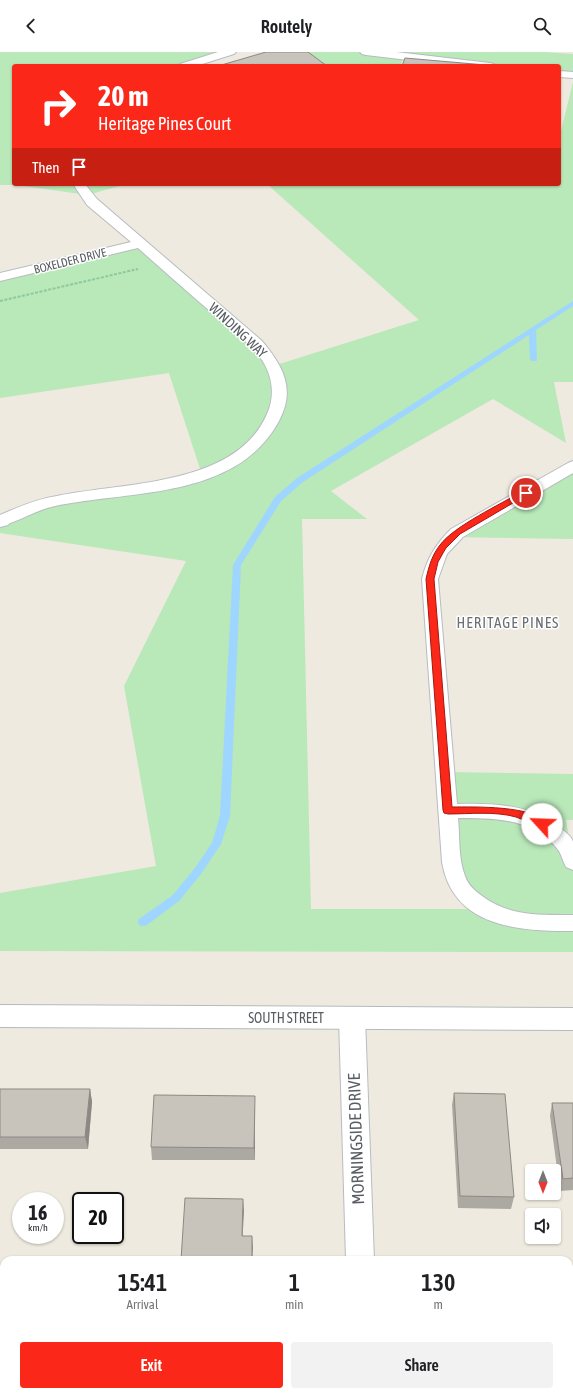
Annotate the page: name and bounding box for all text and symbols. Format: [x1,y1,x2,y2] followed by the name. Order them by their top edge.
[20,15,42,37] icon: back
[531,15,553,37] icon: search
[261,16,312,37] text: Routely
[32,80,84,132] icon: right
[98,80,148,112] text: 20 m
[98,113,232,134] text: Heritage Pines Court
[68,156,90,178] icon: arrive
[32,159,60,176] text: Then
[32,245,108,277] street label: BOXELDER DRIVE
[206,299,271,361] street label: WINDING WAY
[509,476,543,510] pin
[515,482,537,504] icon: arrive
[457,614,559,631] district label: HERITAGE PINES
[521,803,563,845] position arrow
[248,1010,324,1026] street label: SOUTH STREET
[344,1072,368,1205] street label: MORNINGSIDE DRIVE
[525,1164,561,1200] north arrow
[525,1164,561,1244] map controls
[72,1192,124,1244] speed limit sign: 20
[29,1201,47,1224] text: 16
[525,1208,561,1244] button: sound
[28,1222,48,1233] text: km/h
[118,1269,167,1296] text: 15:41
[289,1269,300,1296] text: 1
[421,1269,455,1296] text: 130
[127,1297,158,1312] text: Arrival
[285,1297,304,1312] text: min
[434,1297,443,1312] text: m
[20,1342,283,1388] button: Exit
[291,1342,553,1388] button: Share

